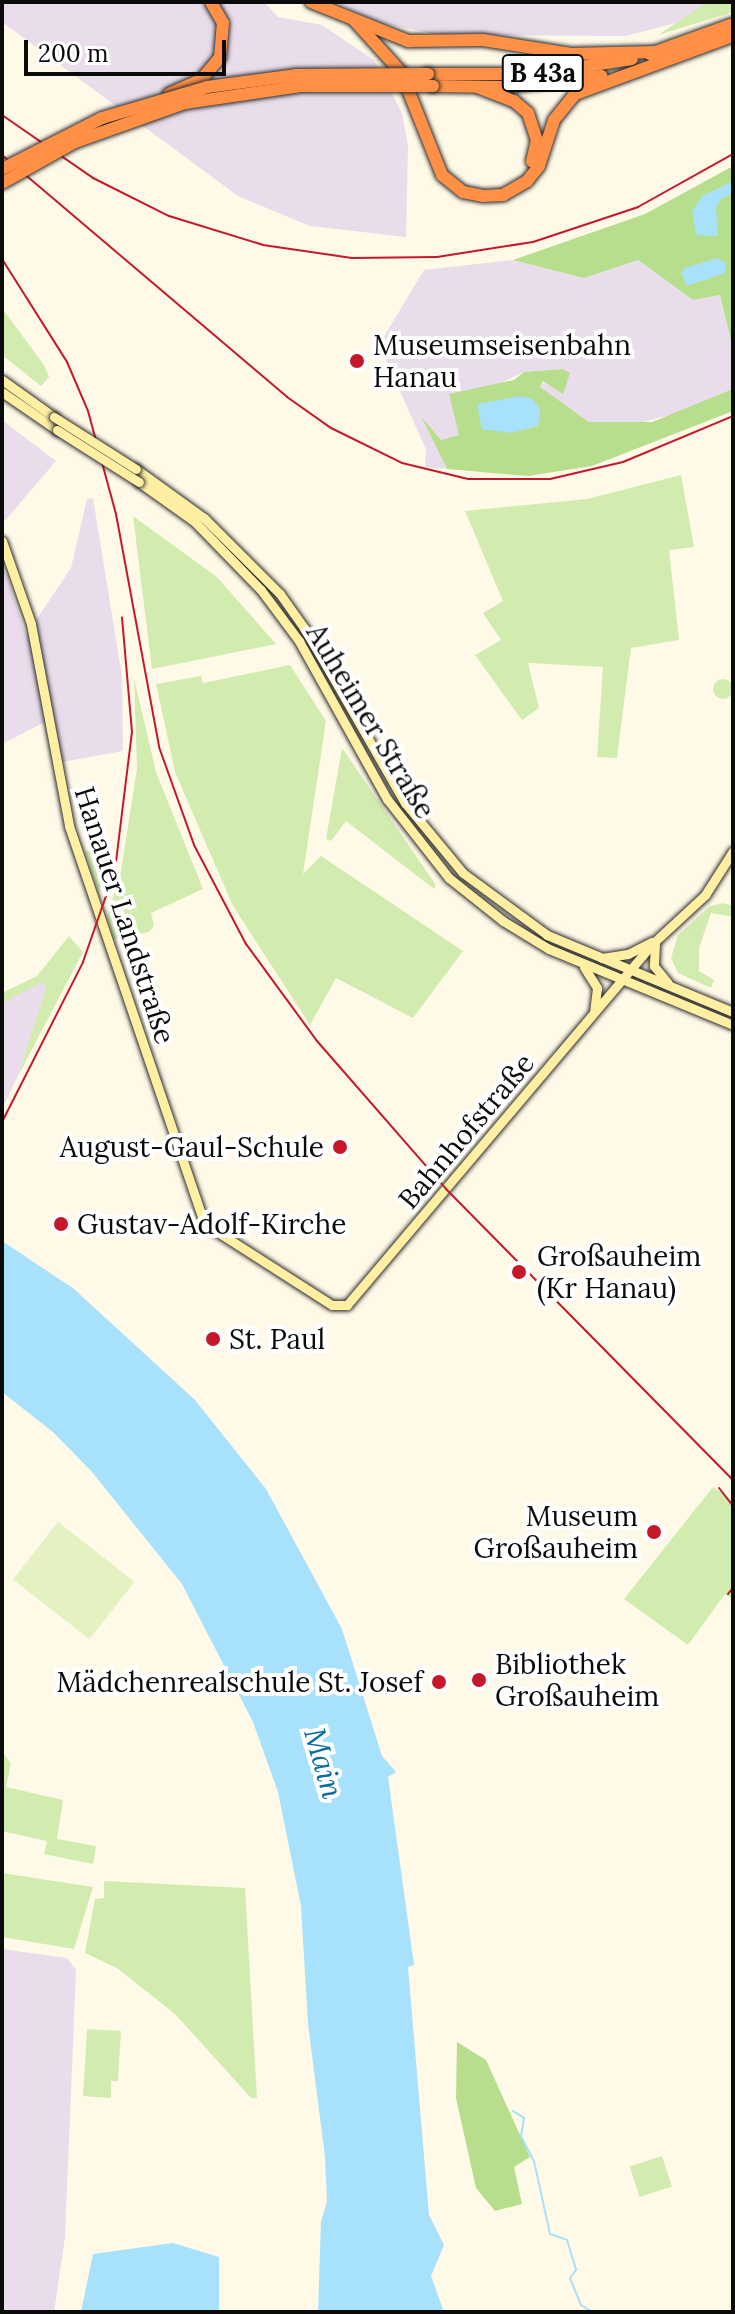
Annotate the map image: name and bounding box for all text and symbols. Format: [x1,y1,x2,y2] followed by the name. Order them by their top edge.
[28,24,230,74] scale bar
[38,38,108,69] text: 200 m
[501,51,585,95] road number: B 43a
[373,328,631,394] place label: Museumseisenbahn Hanau
[348,352,366,370] marker: Museumseisenbahn Hanau
[300,618,442,824] street label: Auheimer Straße
[68,782,182,1048] street label: Hanauer Landstraße
[391,1046,541,1216] street label: Bahnhofstraße
[60,1130,324,1164] place label: August-Gaul-Schule
[331,1138,349,1156] marker: August-Gaul-Schule
[77,1207,346,1241] place label: Gustav-Adolf-Kirche
[52,1215,70,1233] marker: Gustav-Adolf-Kirche
[537,1239,701,1305] place label: Großauheim (Kr Hanau)
[508,1261,530,1283] marker: Großauheim (Kr Hanau)
[229,1322,325,1356] place label: St. Paul
[204,1330,222,1348] marker: St. Paul
[474,1499,638,1565] place label: Museum Großauheim
[645,1523,663,1541] marker: Museum Großauheim
[495,1647,659,1713] place label: Bibliothek Großauheim
[57,1665,423,1699] place label: Mädchenrealschule St. Josef
[470,1671,488,1689] marker: Bibliothek Großauheim
[430,1673,448,1691] marker: Mädchenrealschule St. Josef
[297,1724,351,1802] water label: Main

